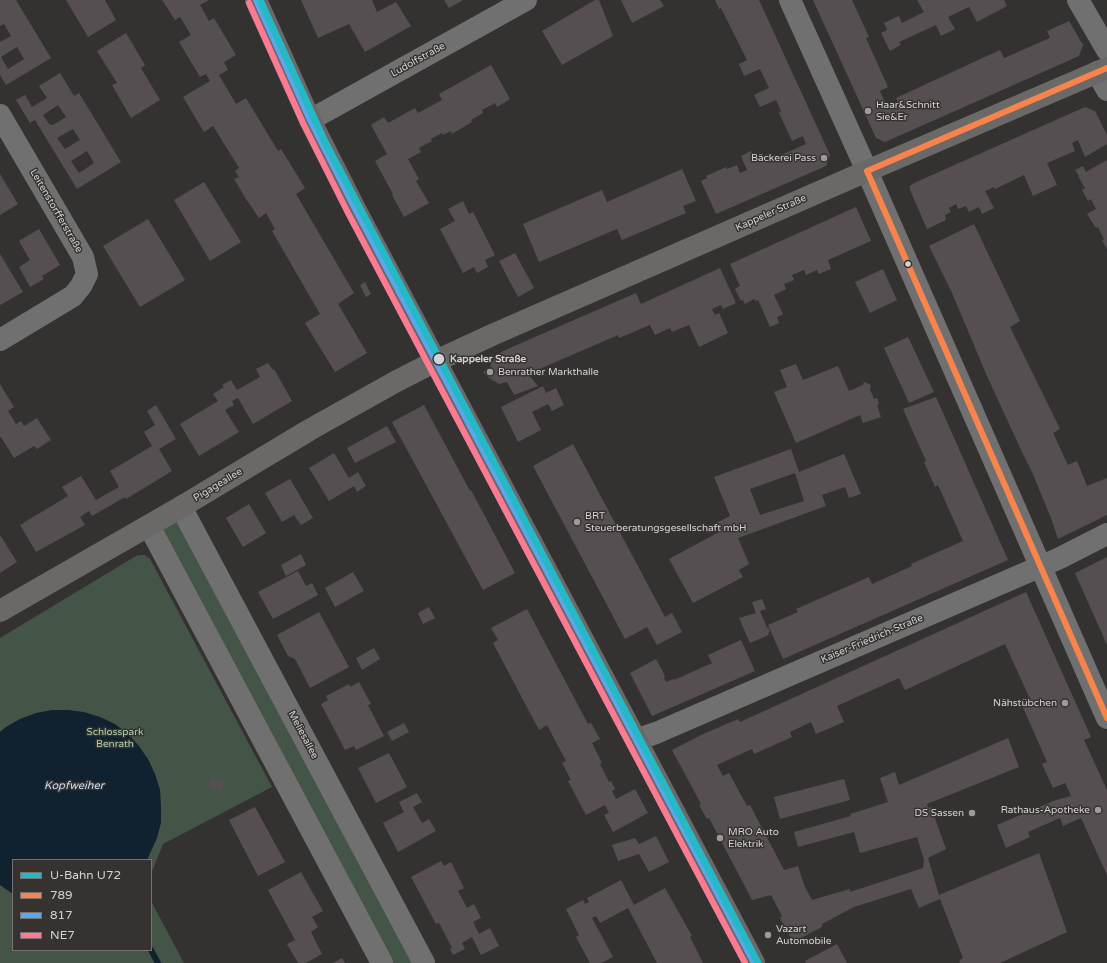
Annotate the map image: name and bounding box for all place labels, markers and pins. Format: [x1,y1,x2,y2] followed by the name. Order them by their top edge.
[876,99,940,122] place label: Haar&Schnitt Sie&Er
[863,106,873,116] marker: Haar&Schnitt Sie&Er
[751,152,816,164] place label: Bäckerei Pass
[819,153,829,163] marker: Bäckerei Pass
[903,259,913,269] unlabelled marker
[432,352,446,366] marker: Kappeler Straße
[450,353,526,365] place label: Kappeler Straße
[498,366,599,378] place label: Benrather Markthalle
[485,367,495,377] marker: Benrather Markthalle
[585,510,746,534] place label: BRT Steuerberatungsgesellschaft mbH
[572,517,582,527] marker: BRT Steuerberatungsgesellschaft mbH
[993,697,1057,709] place label: Nähstübchen
[1060,698,1070,708] marker: Nähstübchen
[1001,804,1090,816] place label: Rathaus-Apotheke
[1093,805,1103,815] marker: Rathaus-Apotheke
[915,807,964,819] place label: DS Sassen
[967,808,977,818] marker: DS Sassen
[728,826,779,850] place label: MRO Auto Elektrik
[715,833,725,843] marker: MRO Auto Elektrik
[776,923,831,946] place label: Vazart Automobile
[763,930,773,940] marker: Vazart Automobile

